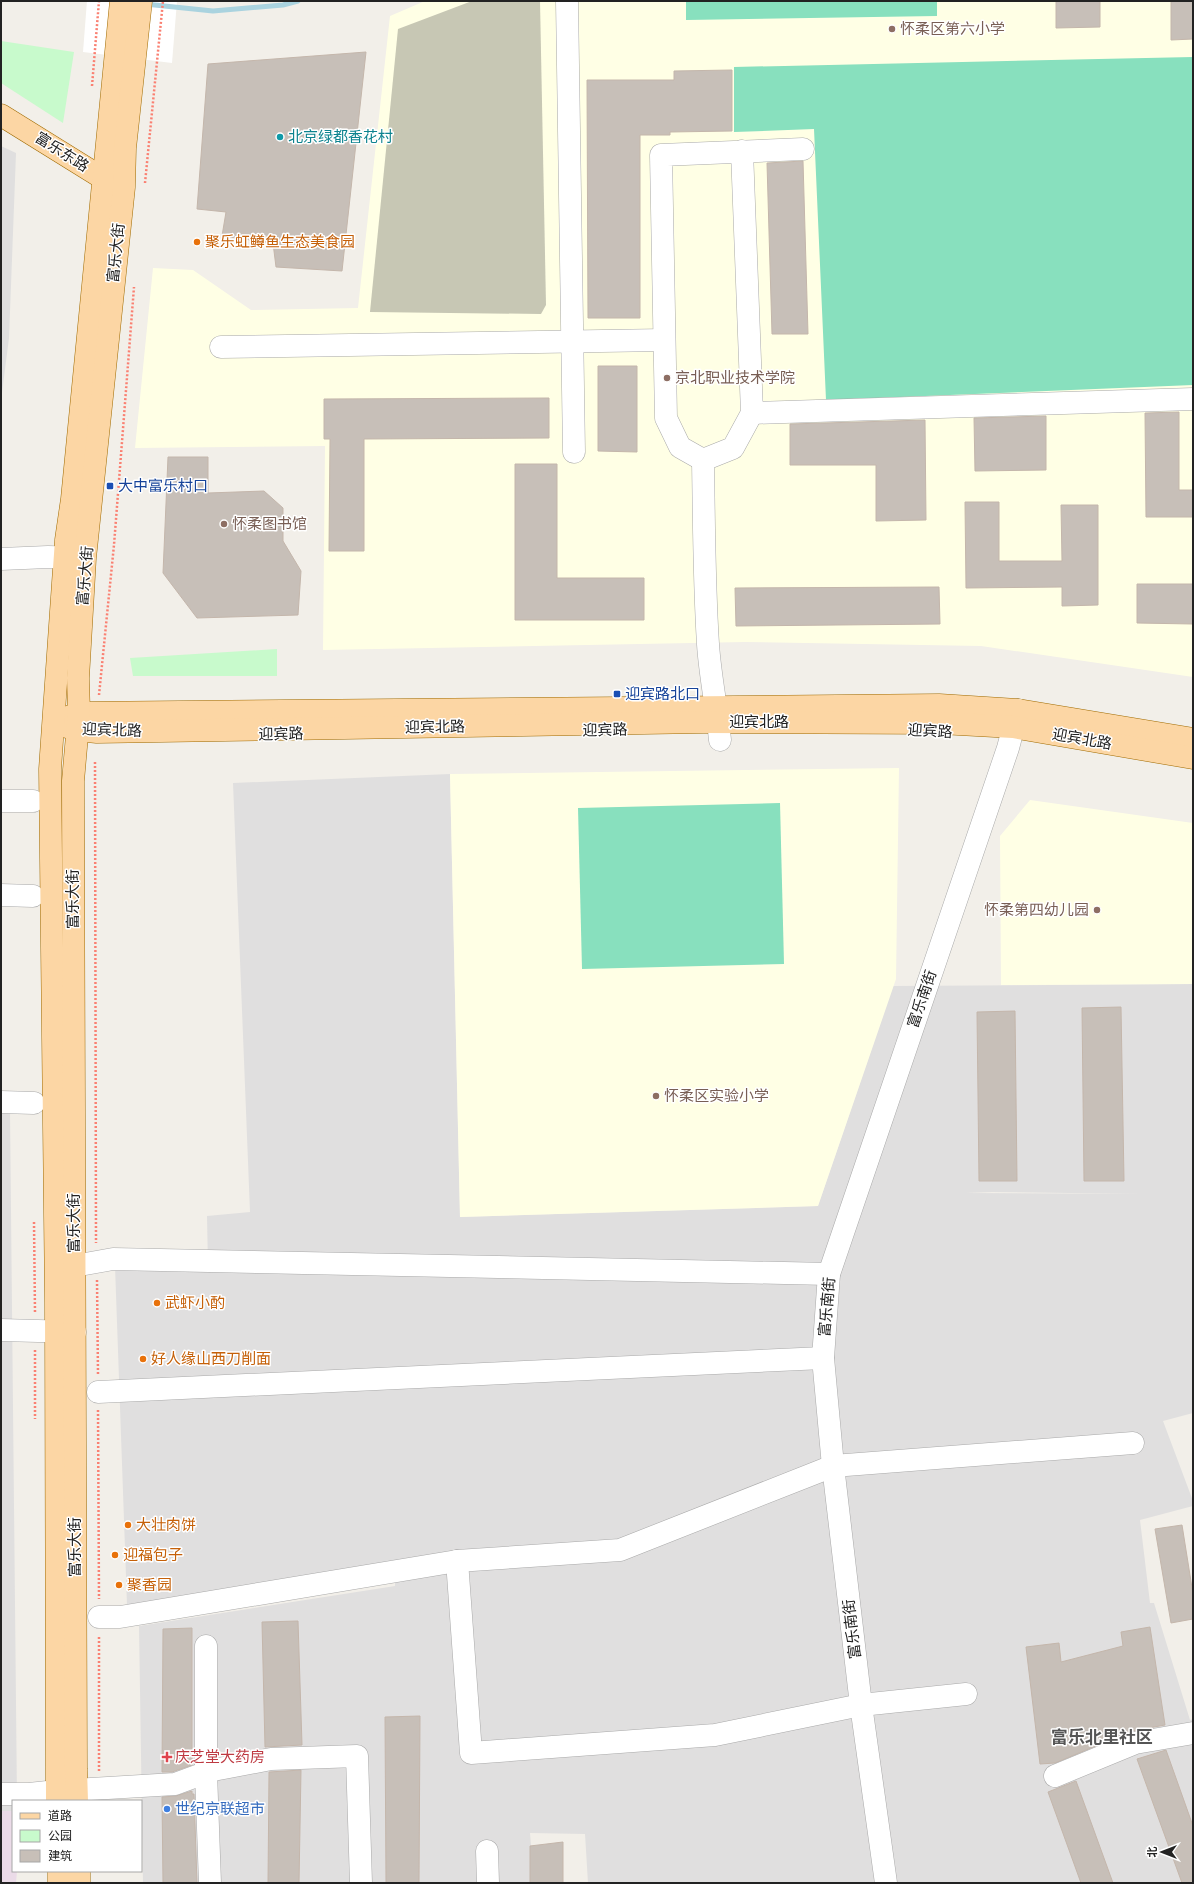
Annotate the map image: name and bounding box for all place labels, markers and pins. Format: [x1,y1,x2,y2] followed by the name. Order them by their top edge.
[900,19,1005,38] place label: 怀柔区第六小学
[887,24,897,34] marker: 怀柔区第六小学
[288,127,393,146] place label: 北京绿都香花村
[275,132,285,142] marker: 北京绿都香花村
[205,232,355,251] place label: 聚乐虹鳟鱼生态美食园
[192,237,202,247] marker: 聚乐虹鳟鱼生态美食园
[675,368,795,387] place label: 京北职业技术学院
[662,373,672,383] marker: 京北职业技术学院
[118,476,208,495] place label: 大中富乐村口
[105,481,115,491] marker: 大中富乐村口
[232,514,307,533] place label: 怀柔图书馆
[219,519,229,529] marker: 怀柔图书馆
[625,684,700,703] place label: 迎宾路北口
[612,689,622,699] marker: 迎宾路北口
[984,900,1089,919] place label: 怀柔第四幼儿园
[1092,905,1102,915] marker: 怀柔第四幼儿园
[664,1086,769,1105] place label: 怀柔区实验小学
[651,1091,661,1101] marker: 怀柔区实验小学
[165,1293,225,1312] place label: 武虾小酌
[152,1298,162,1308] marker: 武虾小酌
[151,1349,271,1368] place label: 好人缘山西刀削面
[138,1354,148,1364] marker: 好人缘山西刀削面
[136,1515,196,1534] place label: 大壮肉饼
[123,1520,133,1530] marker: 大壮肉饼
[123,1545,183,1564] place label: 迎福包子
[110,1550,120,1560] marker: 迎福包子
[127,1575,172,1594] place label: 聚香园
[114,1580,124,1590] marker: 聚香园
[175,1747,265,1766] place label: 庆芝堂大药房
[162,1752,172,1762] marker: 庆芝堂大药房
[175,1799,265,1818] place label: 世纪京联超市
[162,1804,172,1814] marker: 世纪京联超市

